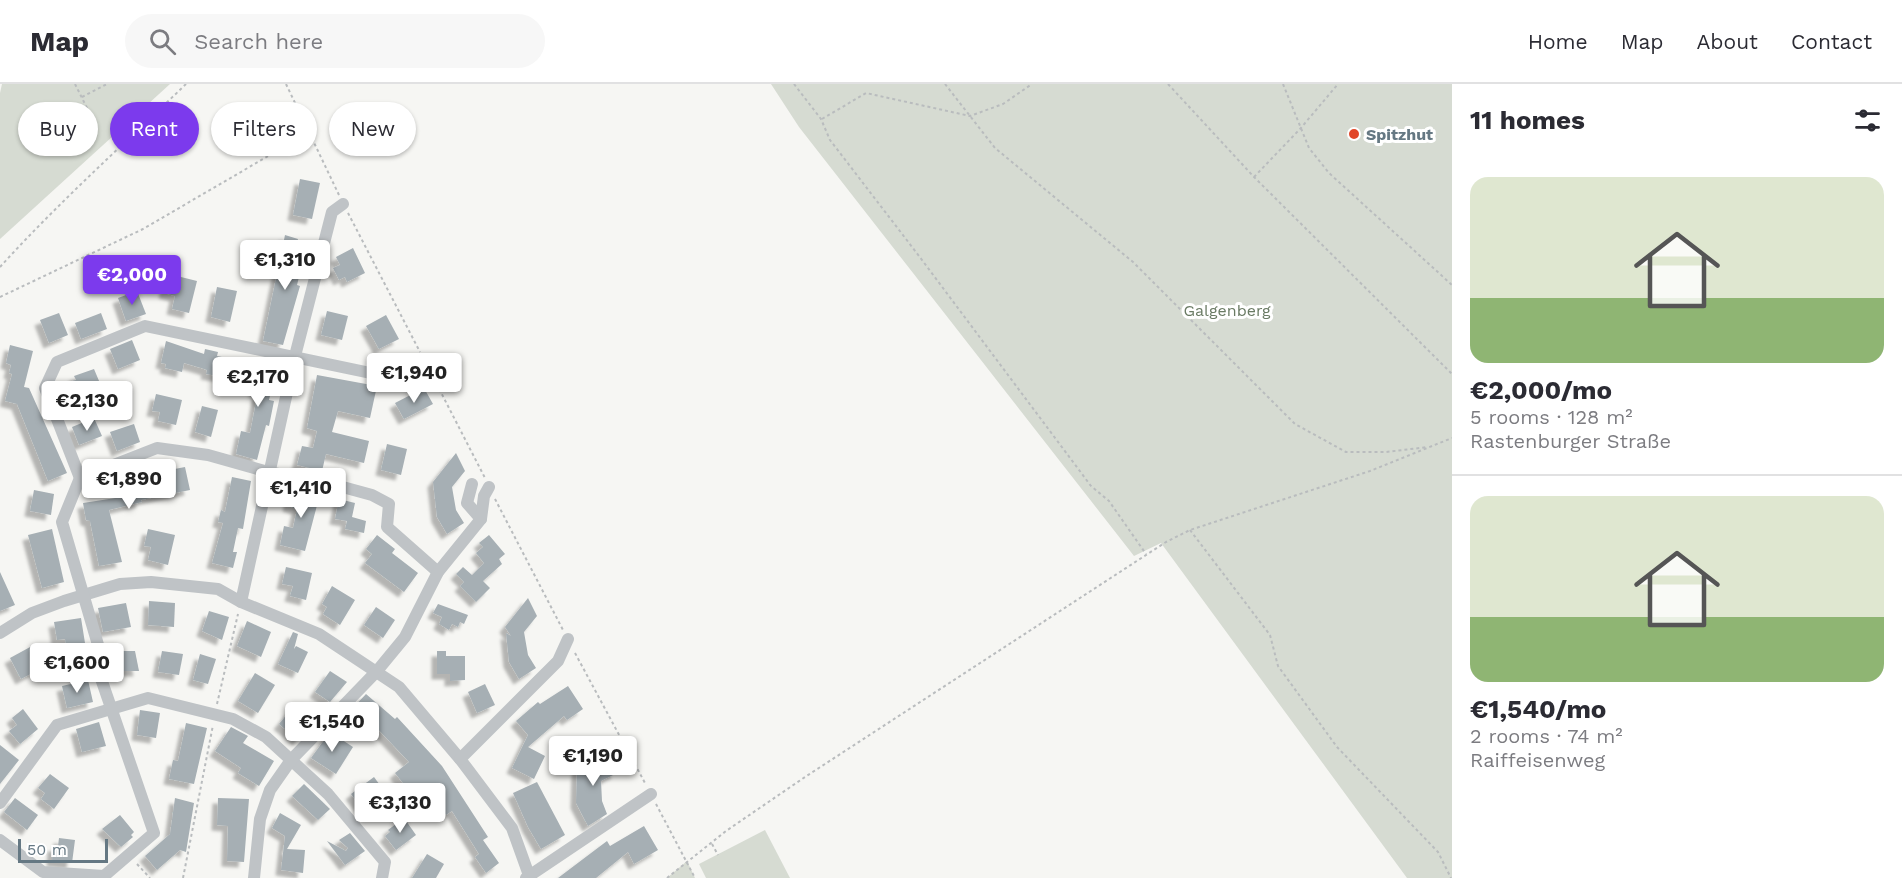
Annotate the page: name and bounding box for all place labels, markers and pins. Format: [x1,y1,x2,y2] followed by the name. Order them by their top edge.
[1366,125,1433,144] place label: Spitzhut
[1347,127,1361,141] marker: Spitzhut
[236,240,334,291] pin: €1,310
[83,255,181,306] pin: €2,000
[365,353,463,404] pin: €1,940
[209,357,307,408] pin: €2,170
[38,381,136,432] pin: €2,130
[80,459,178,510] pin: €1,890
[252,468,350,519] pin: €1,410
[28,643,126,694] pin: €1,600
[283,702,381,753] pin: €1,540
[544,736,642,787] pin: €1,190
[351,783,449,834] pin: €3,130

